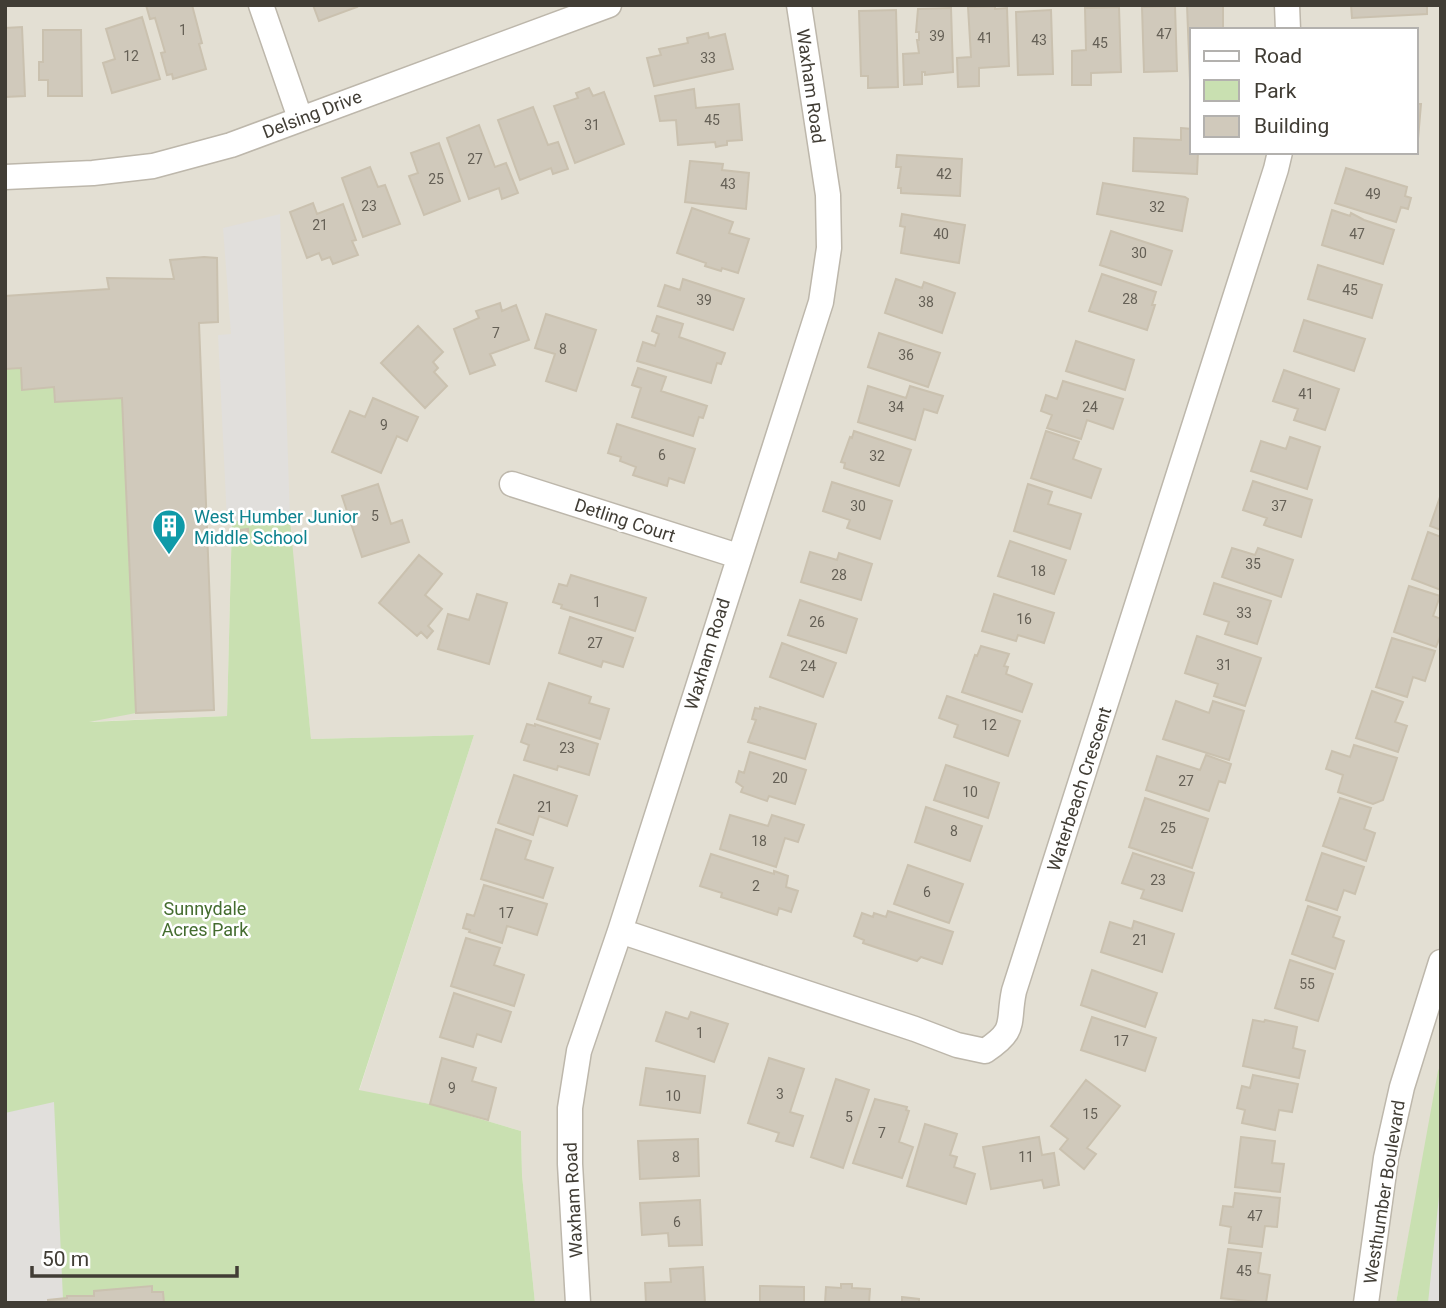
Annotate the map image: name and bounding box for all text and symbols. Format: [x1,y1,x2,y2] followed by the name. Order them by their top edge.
[179,22,187,38] house number: 1
[1156,26,1172,42] house number: 47
[793,27,829,145] street label: Waxham Road
[929,28,945,44] house number: 39
[1190,28,1418,154] legend
[977,30,993,46] house number: 41
[1031,32,1047,48] house number: 43
[1092,35,1108,51] house number: 45
[1254,44,1302,68] text: Road
[123,48,139,64] house number: 12
[700,50,716,66] house number: 33
[1254,79,1297,103] text: Park
[260,85,364,143] street label: Delsing Drive
[704,112,720,128] house number: 45
[1254,114,1329,138] text: Building
[584,117,600,133] house number: 31
[467,151,483,167] house number: 27
[936,166,952,182] house number: 42
[428,171,444,187] house number: 25
[720,176,736,192] house number: 43
[1365,186,1381,202] house number: 49
[361,198,377,214] house number: 23
[1149,199,1165,215] house number: 32
[312,217,328,233] house number: 21
[933,226,949,242] house number: 40
[1349,226,1365,242] house number: 47
[1131,245,1147,261] house number: 30
[1342,282,1358,298] house number: 45
[1122,291,1138,307] house number: 28
[696,292,712,308] house number: 39
[918,294,934,310] house number: 38
[492,325,500,341] house number: 7
[559,341,567,357] house number: 8
[898,347,914,363] house number: 36
[1298,386,1314,402] house number: 41
[888,399,904,415] house number: 34
[1082,399,1098,415] house number: 24
[380,417,388,433] house number: 9
[658,447,666,463] house number: 6
[869,448,885,464] house number: 32
[572,494,678,546] street label: Detling Court
[850,498,866,514] house number: 30
[1271,498,1287,514] house number: 37
[194,506,358,548] place label: West Humber Junior Middle School
[150,507,188,556] building icon: West Humber Junior Middle School
[371,508,379,524] house number: 5
[1245,556,1261,572] house number: 35
[1030,563,1046,579] house number: 18
[831,567,847,583] house number: 28
[593,594,601,610] house number: 1
[680,596,734,712] street label: Waxham Road
[1236,605,1252,621] house number: 33
[1016,611,1032,627] house number: 16
[809,614,825,630] house number: 26
[587,635,603,651] house number: 27
[1216,657,1232,673] house number: 31
[800,658,816,674] house number: 24
[1043,704,1116,874] street label: Waterbeach Crescent
[981,717,997,733] house number: 12
[559,740,575,756] house number: 23
[772,770,788,786] house number: 20
[1178,773,1194,789] house number: 27
[962,784,978,800] house number: 10
[537,799,553,815] house number: 21
[1160,820,1176,836] house number: 25
[950,823,958,839] house number: 8
[751,833,767,849] house number: 18
[1150,872,1166,888] house number: 23
[752,878,760,894] house number: 2
[923,884,931,900] house number: 6
[162,898,249,940] park label: Sunnydale Acres Park
[498,905,514,921] house number: 17
[1132,932,1148,948] house number: 21
[1299,976,1315,992] house number: 55
[696,1025,704,1041] house number: 1
[1113,1033,1129,1049] house number: 17
[448,1080,456,1096] house number: 9
[776,1086,784,1102] house number: 3
[665,1088,681,1104] house number: 10
[1359,1099,1409,1285] street label: Westhumber Boulevard
[1082,1106,1098,1122] house number: 15
[845,1109,853,1125] house number: 5
[878,1125,886,1141] house number: 7
[559,1142,587,1258] street label: Waxham Road
[672,1149,680,1165] house number: 8
[1018,1149,1034,1165] house number: 11
[1247,1208,1263,1224] house number: 47
[673,1214,681,1230] house number: 6
[32,1234,236,1278] scale bar
[42,1247,89,1271] text: 50 m
[1236,1263,1252,1279] house number: 45

